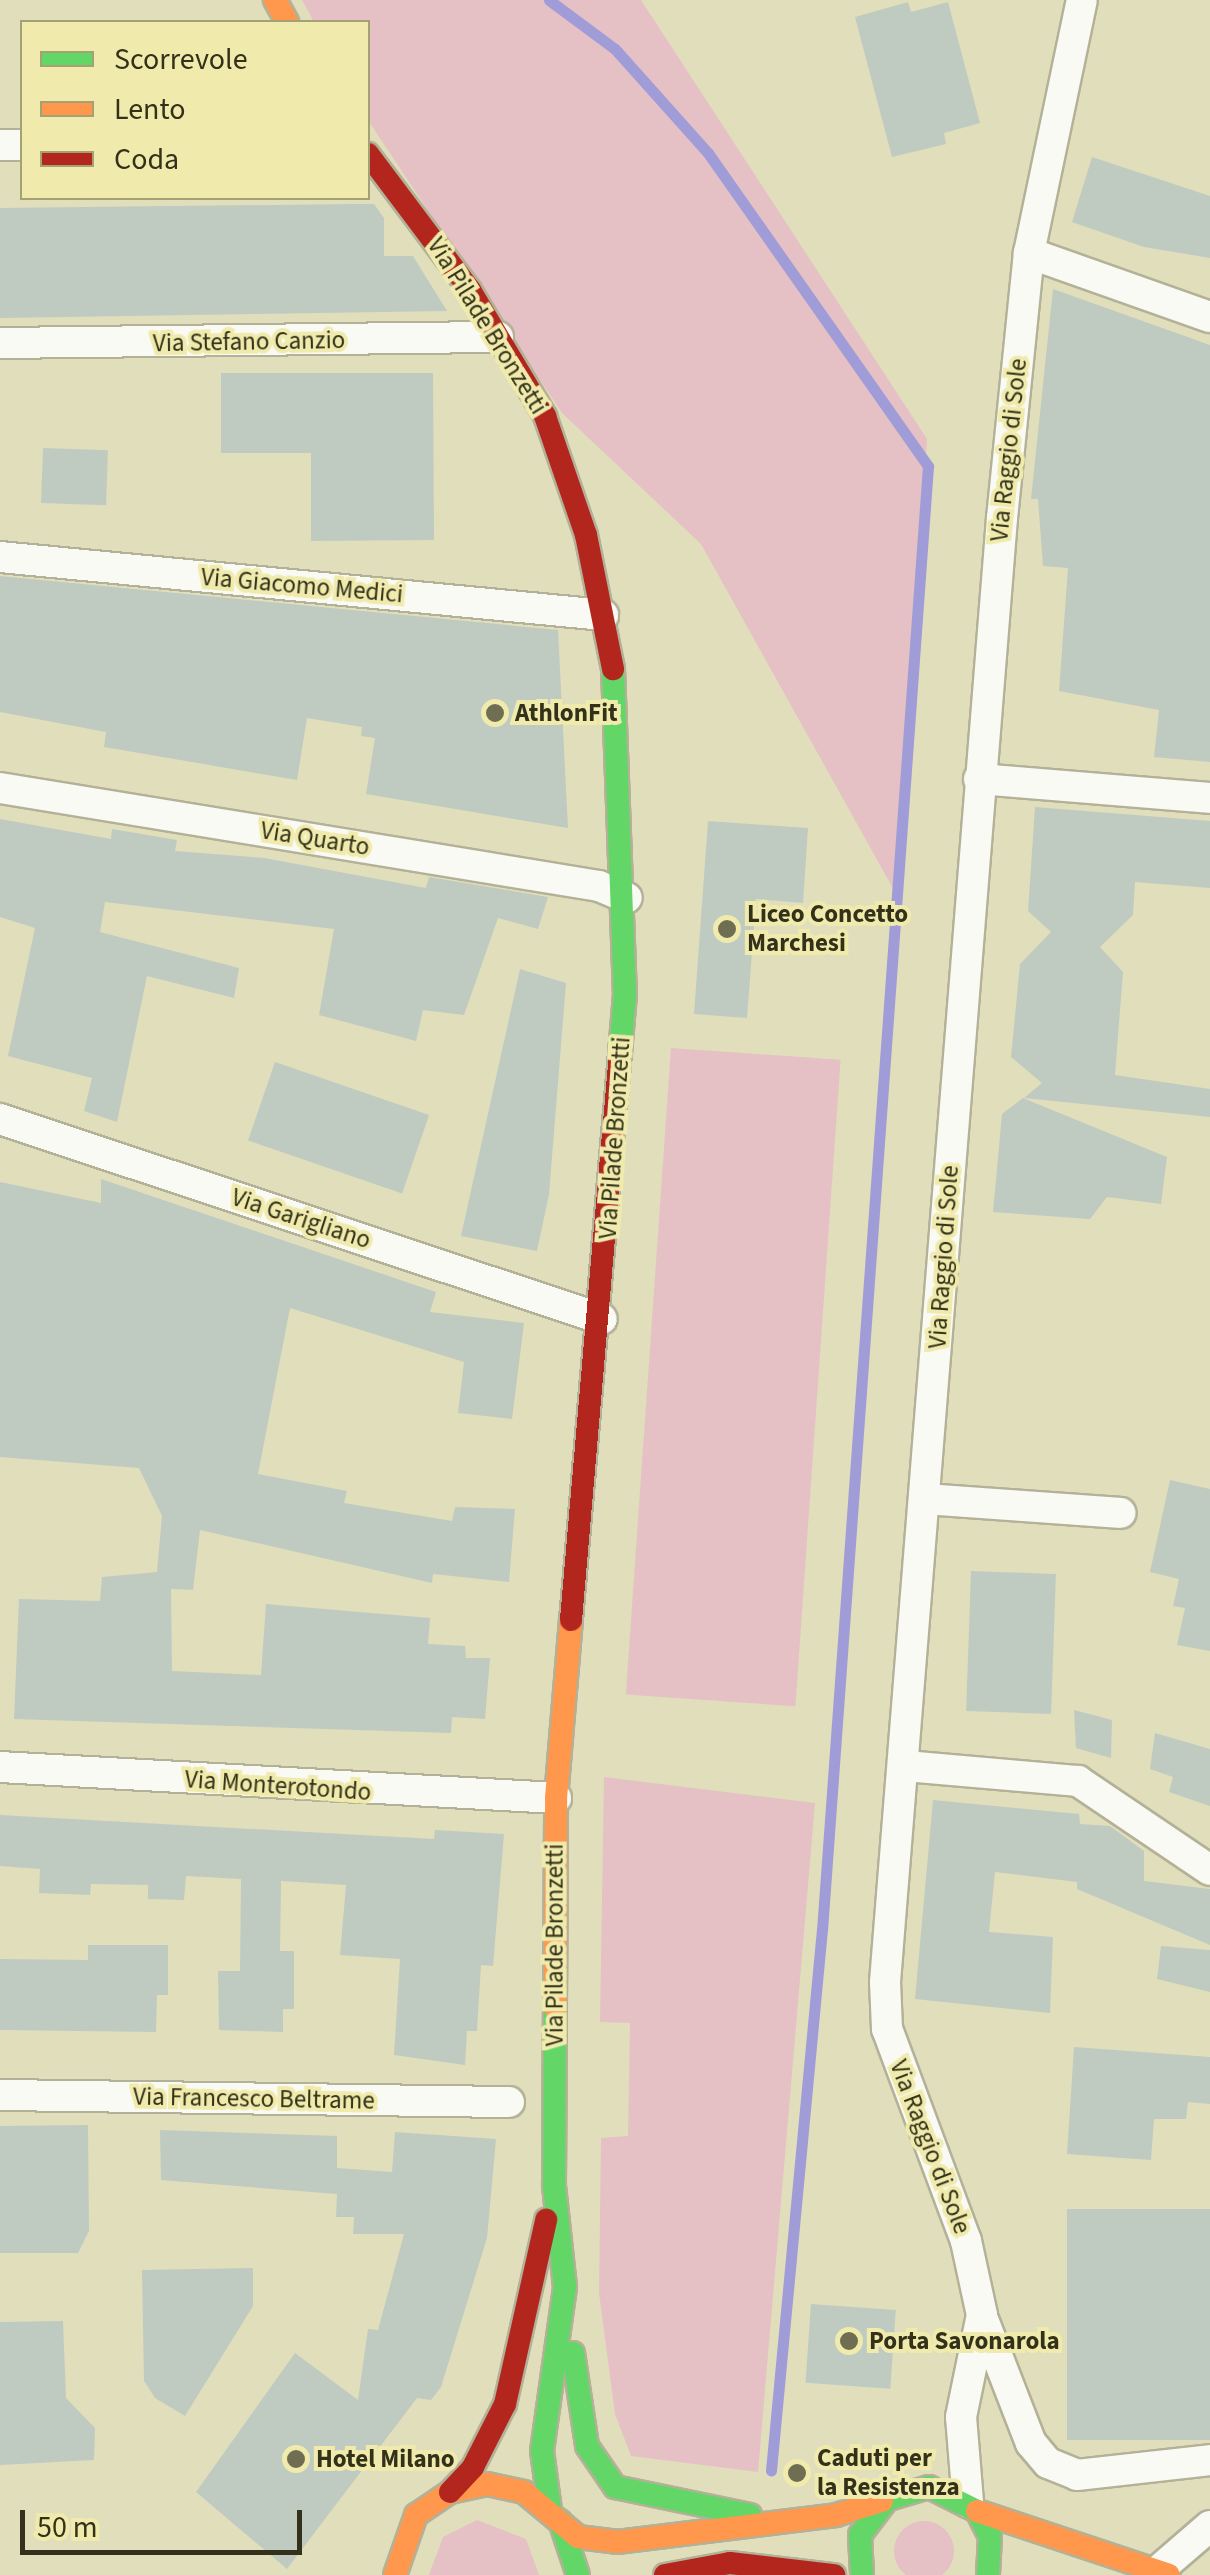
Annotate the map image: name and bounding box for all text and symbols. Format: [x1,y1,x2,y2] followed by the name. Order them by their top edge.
[20,20,370,200] legend
[114,38,248,81] text: Scorrevole
[114,88,186,131] text: Lento
[114,138,179,181] text: Coda
[421,232,553,420] street label: Via Pilade Bronzetti
[153,325,345,359] street label: Via Stefano Canzio
[984,357,1034,543] street label: Via Raggio di Sole
[200,562,404,610] street label: Via Giacomo Medici
[515,698,618,728] place label: AthlonFit
[484,702,506,724] marker: AthlonFit
[258,816,372,862] street label: Via Quarto
[747,900,908,959] place label: Liceo Concetto Marchesi
[716,918,738,940] marker: Liceo Concetto Marchesi
[593,1036,637,1240] street label: Via Pilade Bronzetti
[923,1164,965,1350] street label: Via Raggio di Sole
[228,1182,374,1256] street label: Via Garigliano
[184,1765,372,1807] street label: Via Monterotondo
[540,1844,570,2046] street label: Via Pilade Bronzetti
[883,2056,977,2238] street label: Via Raggio di Sole
[133,2082,375,2116] street label: Via Francesco Beltrame
[869,2326,1060,2356] place label: Porta Savonarola
[838,2330,860,2352] marker: Porta Savonarola
[316,2444,455,2474] place label: Hotel Milano
[817,2444,960,2503] place label: Caduti per la Resistenza
[285,2448,307,2470] marker: Hotel Milano
[786,2462,808,2484] marker: Caduti per la Resistenza
[25,2490,308,2552] scale bar
[37,2506,98,2549] text: 50 m

